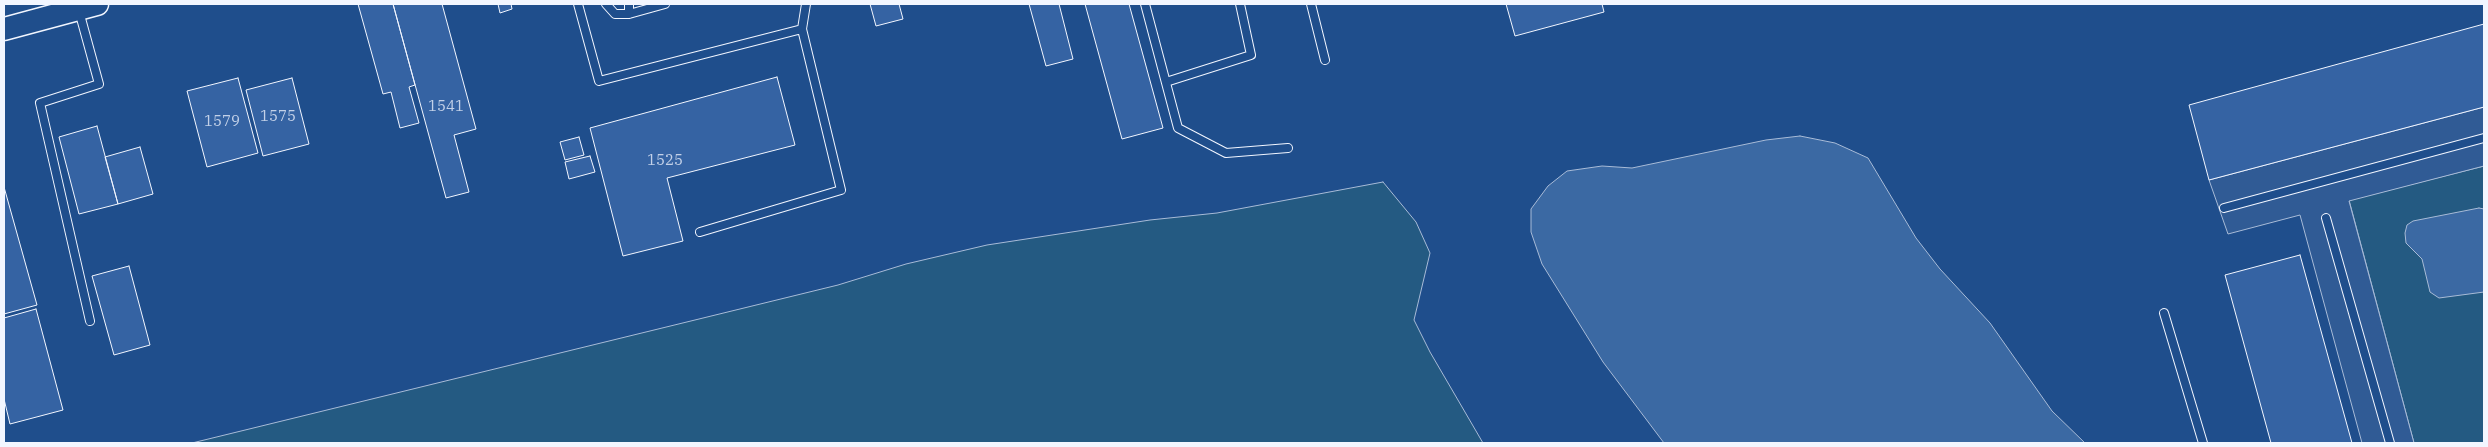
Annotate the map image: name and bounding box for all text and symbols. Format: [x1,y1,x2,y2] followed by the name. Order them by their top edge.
[428,98,464,116] house number: 1541
[260,108,296,126] house number: 1575
[204,113,240,131] house number: 1579
[647,152,683,170] house number: 1525

